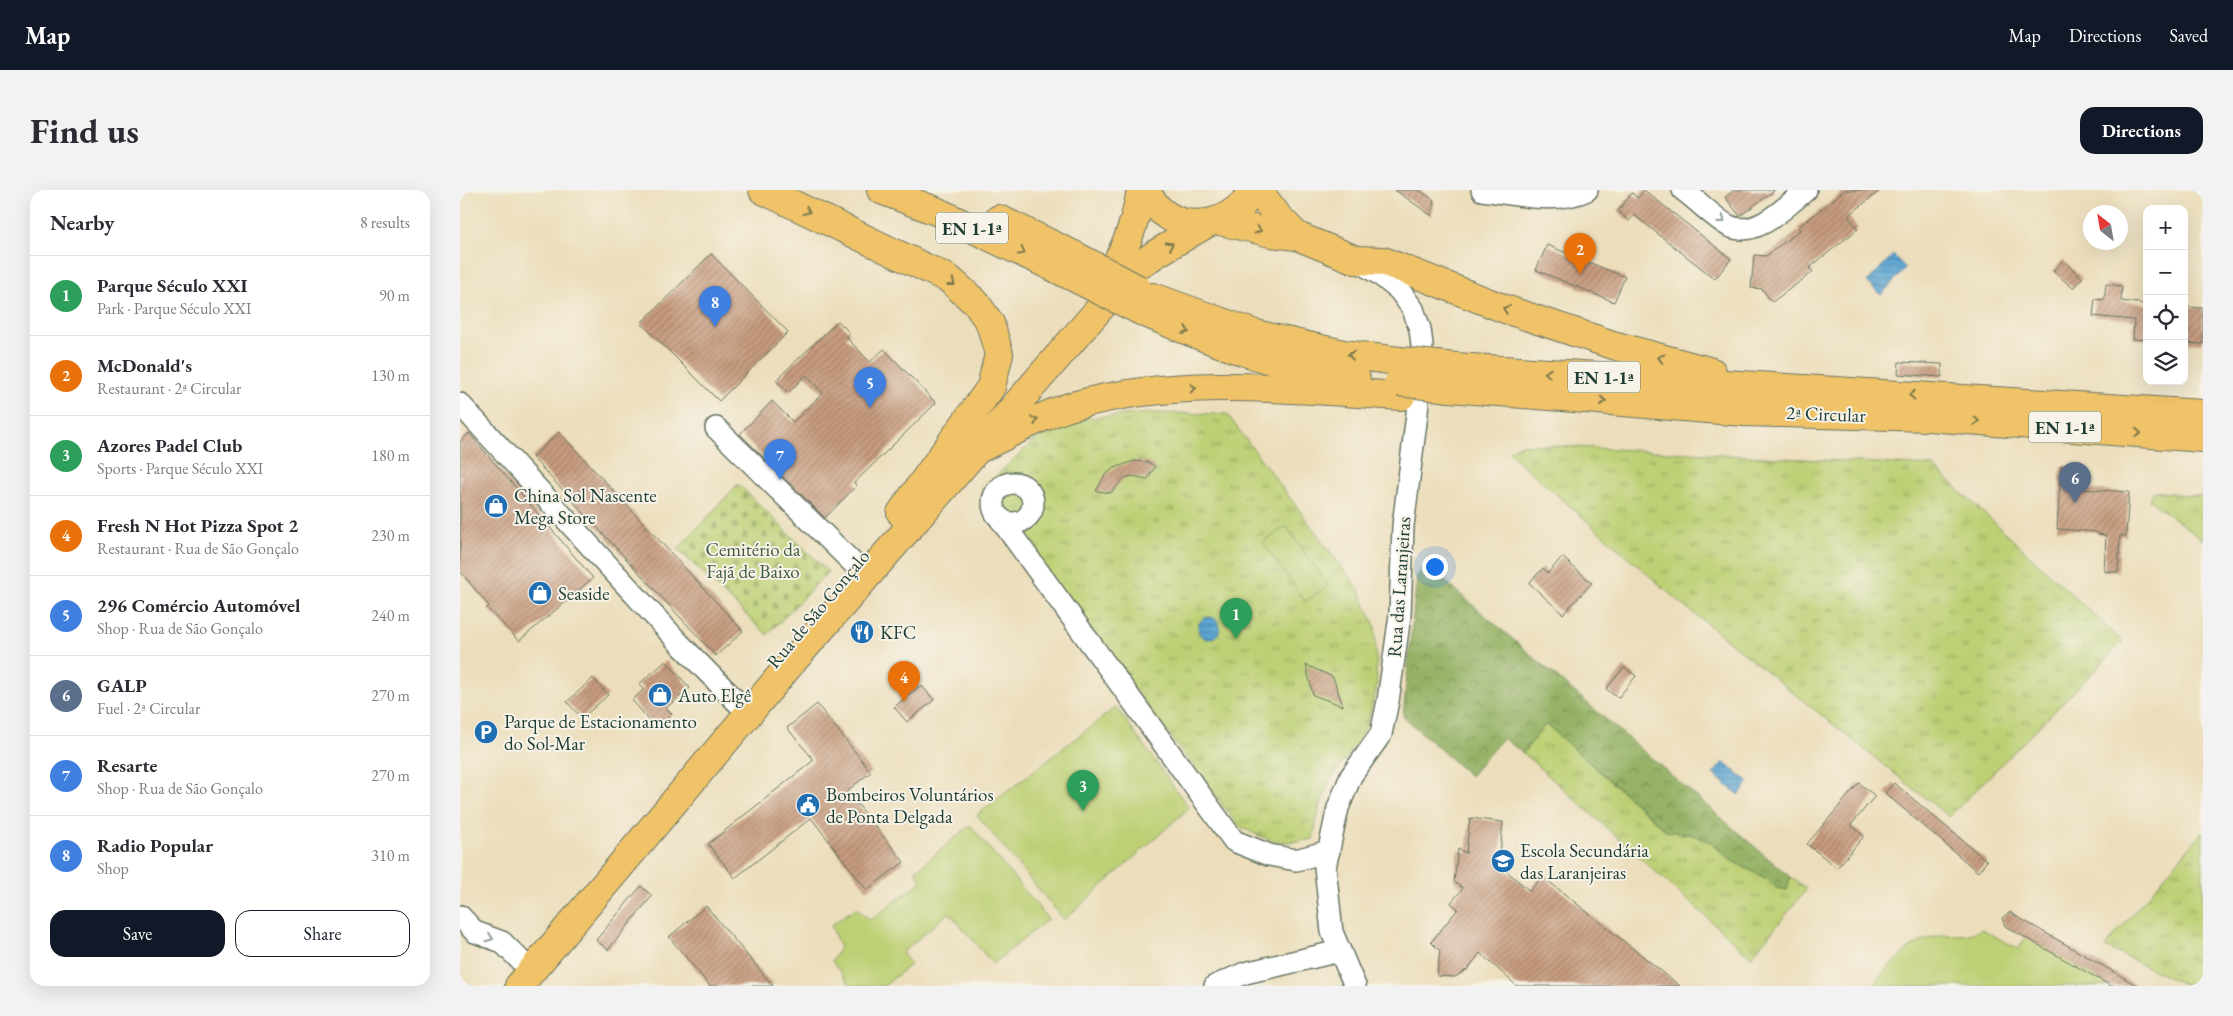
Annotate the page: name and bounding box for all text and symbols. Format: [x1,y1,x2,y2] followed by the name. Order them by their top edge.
[25,20,70,51] text: Map
[2009,24,2041,47] text: Map
[2069,24,2141,47] text: Directions
[2169,24,2208,47] text: Saved
[2080,107,2203,154] button: Directions
[30,108,139,153] text: Find us
[802,204,811,215] one-way arrow
[2083,205,2128,250] north arrow
[2143,205,2188,385] map controls
[2143,205,2188,250] button: +
[50,209,114,236] text: Nearby
[360,212,410,233] text: 8 results
[936,212,1008,244] road number: EN 1-1ª
[1716,214,1726,223] one-way arrow
[1254,224,1262,234] one-way arrow
[1564,233,1596,274] pin: 2
[1164,241,1173,251] one-way arrow
[1017,245,1026,256] one-way arrow
[2143,250,2188,295] button: −
[97,273,247,298] text: Parque Século XXI
[946,277,956,286] one-way arrow
[62,285,70,306] text: 1
[379,285,410,306] text: 90 m
[699,286,731,327] pin: 8
[2143,295,2188,340] button: locate
[97,298,251,319] text: Park · Parque Século XXI
[1502,305,1511,315] one-way arrow
[1181,324,1190,335] one-way arrow
[2143,340,2188,385] button: layers
[1346,350,1354,361] one-way arrow
[97,353,192,378] text: McDonald's
[1656,353,1665,364] one-way arrow
[1568,362,1640,392] road number: EN 1-1ª
[62,365,70,386] text: 2
[371,365,410,386] text: 130 m
[854,367,886,408] pin: 5
[1544,368,1552,379] one-way arrow
[97,378,241,399] text: Restaurant · 2ª Circular
[1190,383,1197,393] one-way arrow
[1908,390,1916,401] one-way arrow
[1599,396,1607,407] one-way arrow
[1786,400,1867,428] street label: 2ª Circular
[2029,412,2101,442] road number: EN 1-1ª
[1972,415,1980,426] one-way arrow
[1030,416,1039,427] one-way arrow
[2135,427,2143,438] one-way arrow
[97,433,242,458] text: Azores Padel Club
[764,439,796,480] pin: 7
[62,445,70,466] text: 3
[371,445,410,466] text: 180 m
[97,458,263,479] text: Sports · Parque Século XXI
[2059,462,2091,503] pin: 6
[514,483,657,530] place label: China Sol Nascente Mega Store
[483,493,509,519] shop icon: China Sol Nascente Mega Store
[97,513,298,538] text: Fresh N Hot Pizza Spot 2
[1382,516,1416,658] street label: Rua das Laranjeiras
[62,525,70,546] text: 4
[371,525,410,546] text: 230 m
[705,537,801,584] park label: Cemitério da Fajã de Baixo
[97,538,299,559] text: Restaurant · Rua de São Gonçalo
[761,544,875,674] street label: Rua de São Gonçalo
[1422,554,1448,580] your location
[527,580,553,606] shop icon: Seaside
[558,581,610,606] place label: Seaside
[97,593,300,618] text: 296 Comércio Automóvel
[1220,598,1252,639] pin: 1
[62,605,70,626] text: 5
[371,605,410,626] text: 240 m
[97,618,263,639] text: Shop · Rua de São Gonçalo
[849,619,875,645] restaurant icon: KFC
[880,620,916,645] place label: KFC
[888,661,920,702] pin: 4
[97,673,147,698] text: GALP
[647,682,673,708] shop icon: Auto Elgê
[677,683,751,708] place label: Auto Elgê
[62,685,70,706] text: 6
[371,685,410,706] text: 270 m
[97,698,200,719] text: Fuel · 2ª Circular
[504,709,697,756] place label: Parque de Estacionamento do Sol-Mar
[473,719,499,745] parking icon: Parque de Estacionamento do Sol-Mar
[97,753,157,778] text: Resarte
[62,765,70,786] text: 7
[371,765,410,786] text: 270 m
[1067,770,1099,811] pin: 3
[97,778,263,799] text: Shop · Rua de São Gonçalo
[826,782,994,829] place label: Bombeiros Voluntários de Ponta Delgada
[795,792,821,818] public building icon: Bombeiros Voluntários de Ponta Delgada
[97,833,213,858] text: Radio Popular
[1520,838,1649,885] place label: Escola Secundária das Laranjeiras
[62,845,70,866] text: 8
[371,845,410,866] text: 310 m
[1490,848,1516,874] school or university icon: Escola Secundária das Laranjeiras
[97,858,129,879] text: Shop
[50,910,225,957] button: Save
[235,910,410,957] button: Share
[485,932,494,942] one-way arrow

